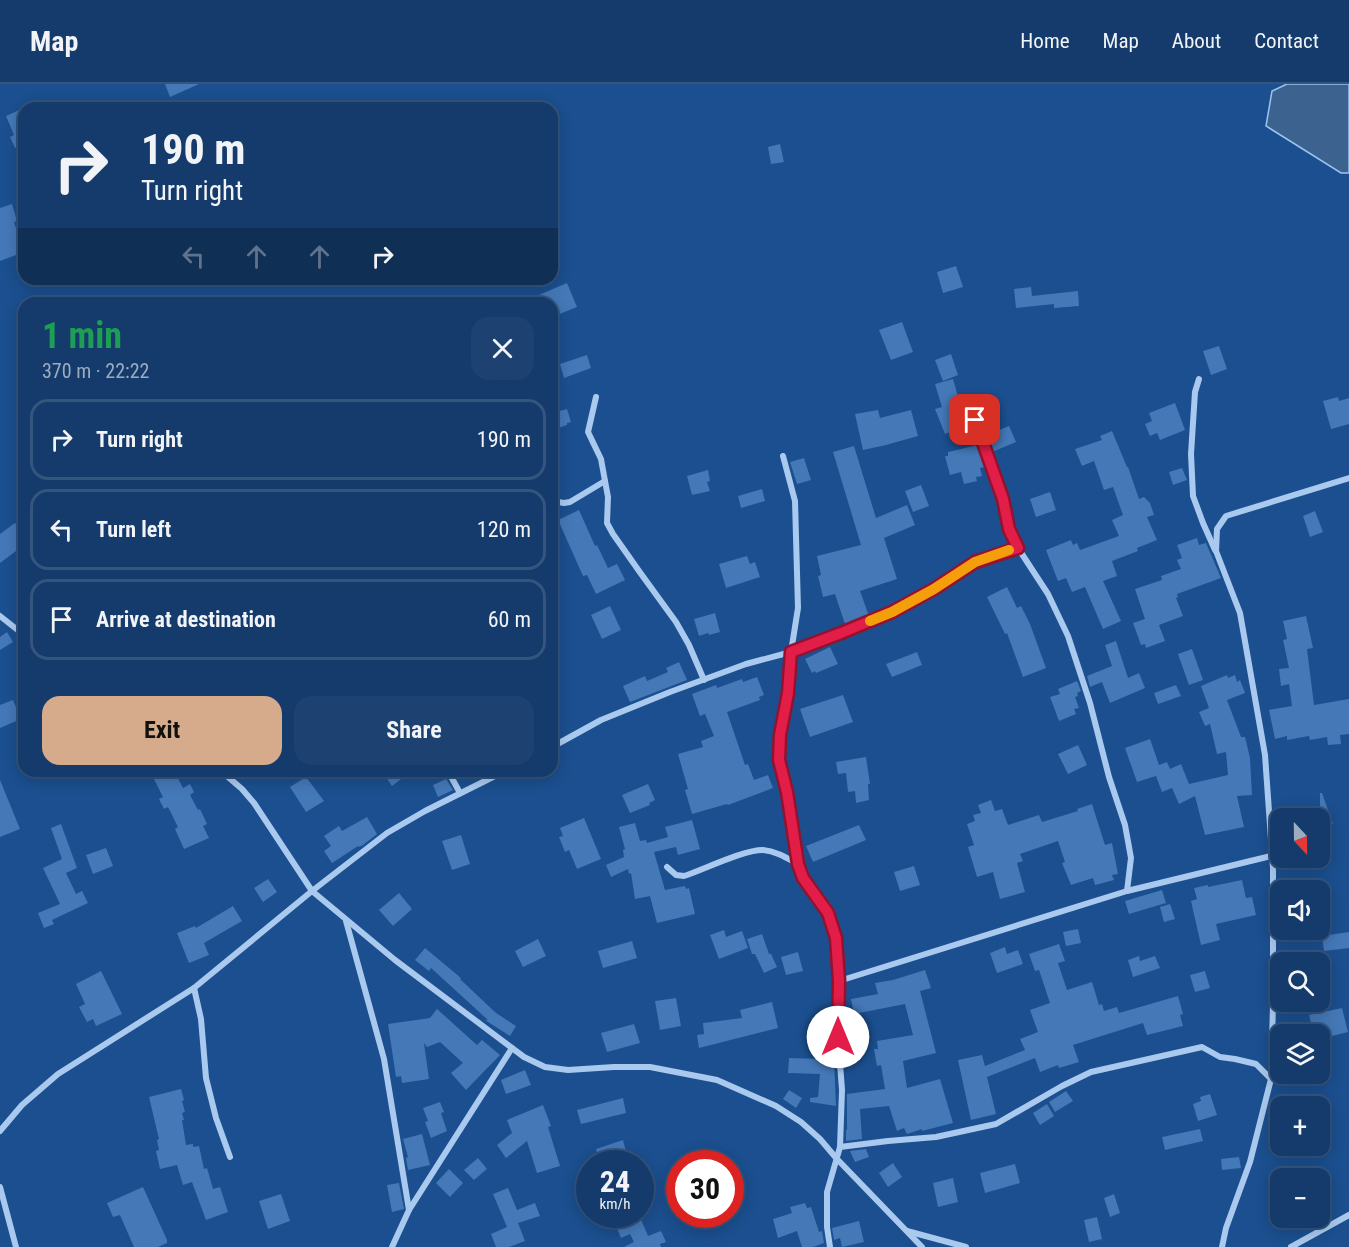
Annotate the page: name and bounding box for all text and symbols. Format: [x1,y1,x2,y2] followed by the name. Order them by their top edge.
[30,25,78,58] text: Map
[1020,29,1070,53] text: Home
[1103,29,1139,53] text: Map
[1172,29,1221,53] text: About
[1254,29,1319,53] text: Contact
[141,125,246,174] text: 190 m
[42,126,120,204] icon: right
[141,175,243,207] text: Turn right
[177,240,210,273] icon: left
[240,240,273,273] icon: ahead
[303,240,336,273] icon: ahead
[366,240,399,273] icon: right
[42,315,122,357] text: 1 min
[471,317,534,380] button: close
[42,359,149,383] text: 370 m · 22:22
[949,394,1000,445] pin
[958,403,991,436] icon: arrive
[45,423,78,456] icon: right
[96,427,183,452] text: Turn right
[477,427,531,452] text: 190 m
[45,513,78,546] icon: left
[96,517,171,542] text: Turn left
[477,517,531,542] text: 120 m
[45,603,78,636] icon: arrive
[96,607,276,632] text: Arrive at destination
[488,607,531,632] text: 60 m
[42,696,282,765] button: Exit
[294,696,534,765] button: Share
[1270,808,1330,868] north arrow
[1270,808,1330,1228] map controls
[1270,880,1330,940] button: sound
[1270,952,1330,1012] button: search
[806,1005,870,1069] position arrow
[1270,1024,1330,1084] button: layers
[1270,1096,1330,1156] button: +
[666,1150,744,1228] speed limit sign: 30
[600,1164,630,1199] text: 24
[1270,1168,1330,1228] button: −
[600,1195,630,1213] text: km/h

